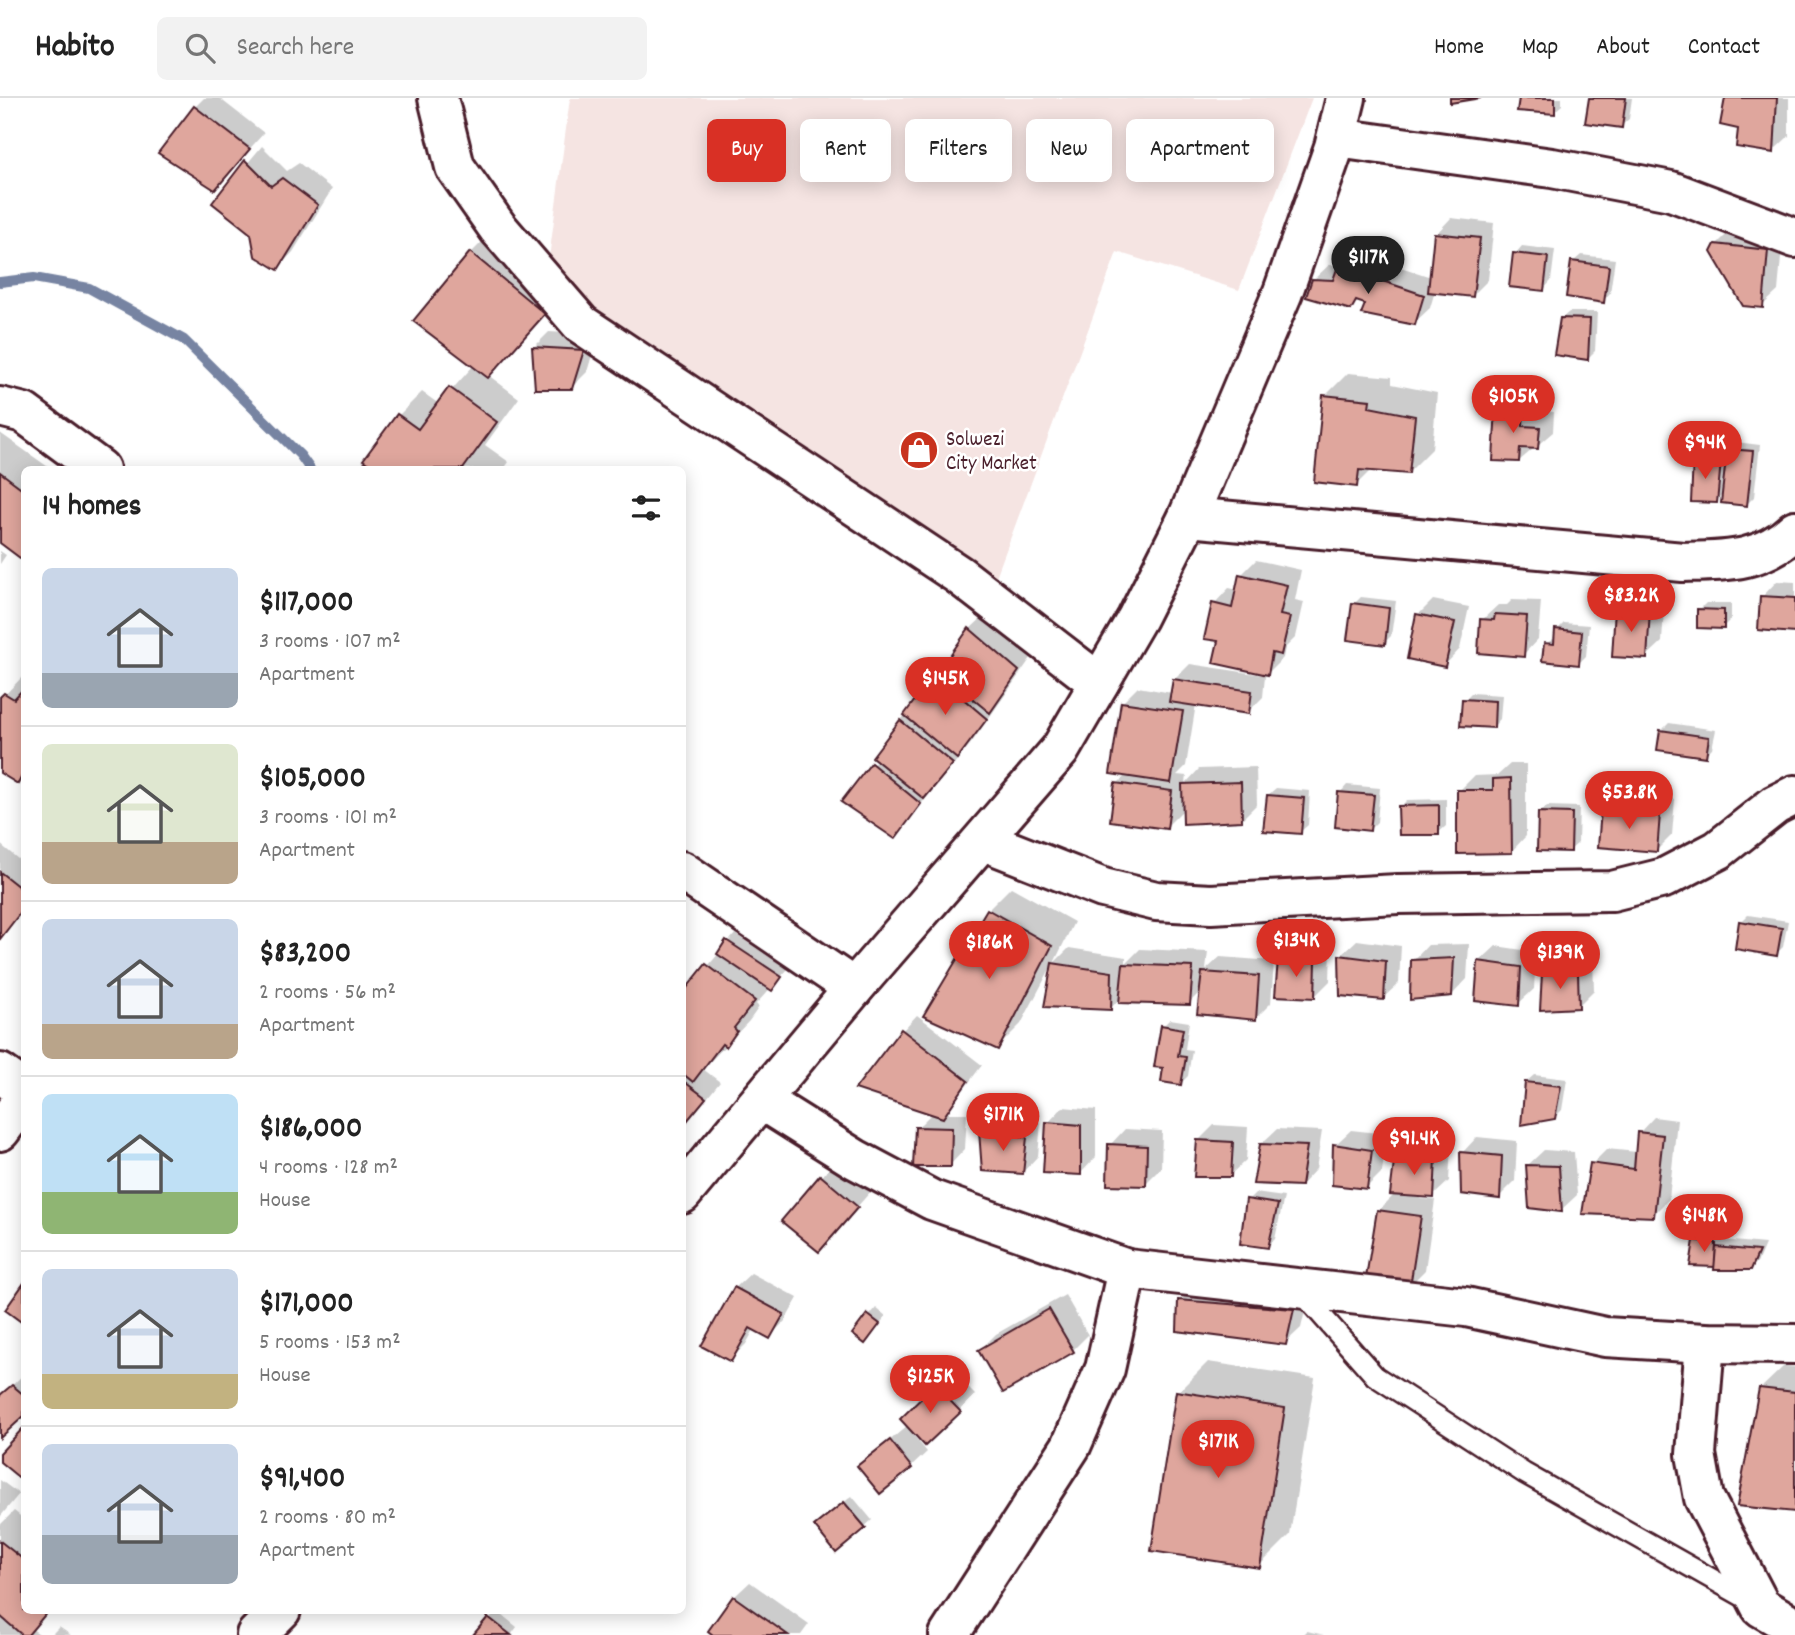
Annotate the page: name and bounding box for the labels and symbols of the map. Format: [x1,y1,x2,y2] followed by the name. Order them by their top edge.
[1319,236,1417,296] pin: $117K
[1464,376,1562,435] pin: $105K
[1664,422,1746,481] pin: $94K
[946,426,1037,480] place label: Solwezi City Market
[898,429,940,471] shop icon: Solwezi City Market
[1574,574,1688,634] pin: $83.2K
[896,658,994,717] pin: $145K
[1572,772,1686,831] pin: $53.8K
[1247,920,1345,979] pin: $134K
[940,922,1038,981] pin: $186K
[1511,932,1609,991] pin: $139K
[954,1094,1052,1153] pin: $171K
[1357,1118,1471,1177] pin: $91.4K
[1655,1194,1753,1254] pin: $148K
[881,1356,979,1415] pin: $125K
[1169,1420,1267,1480] pin: $171K

